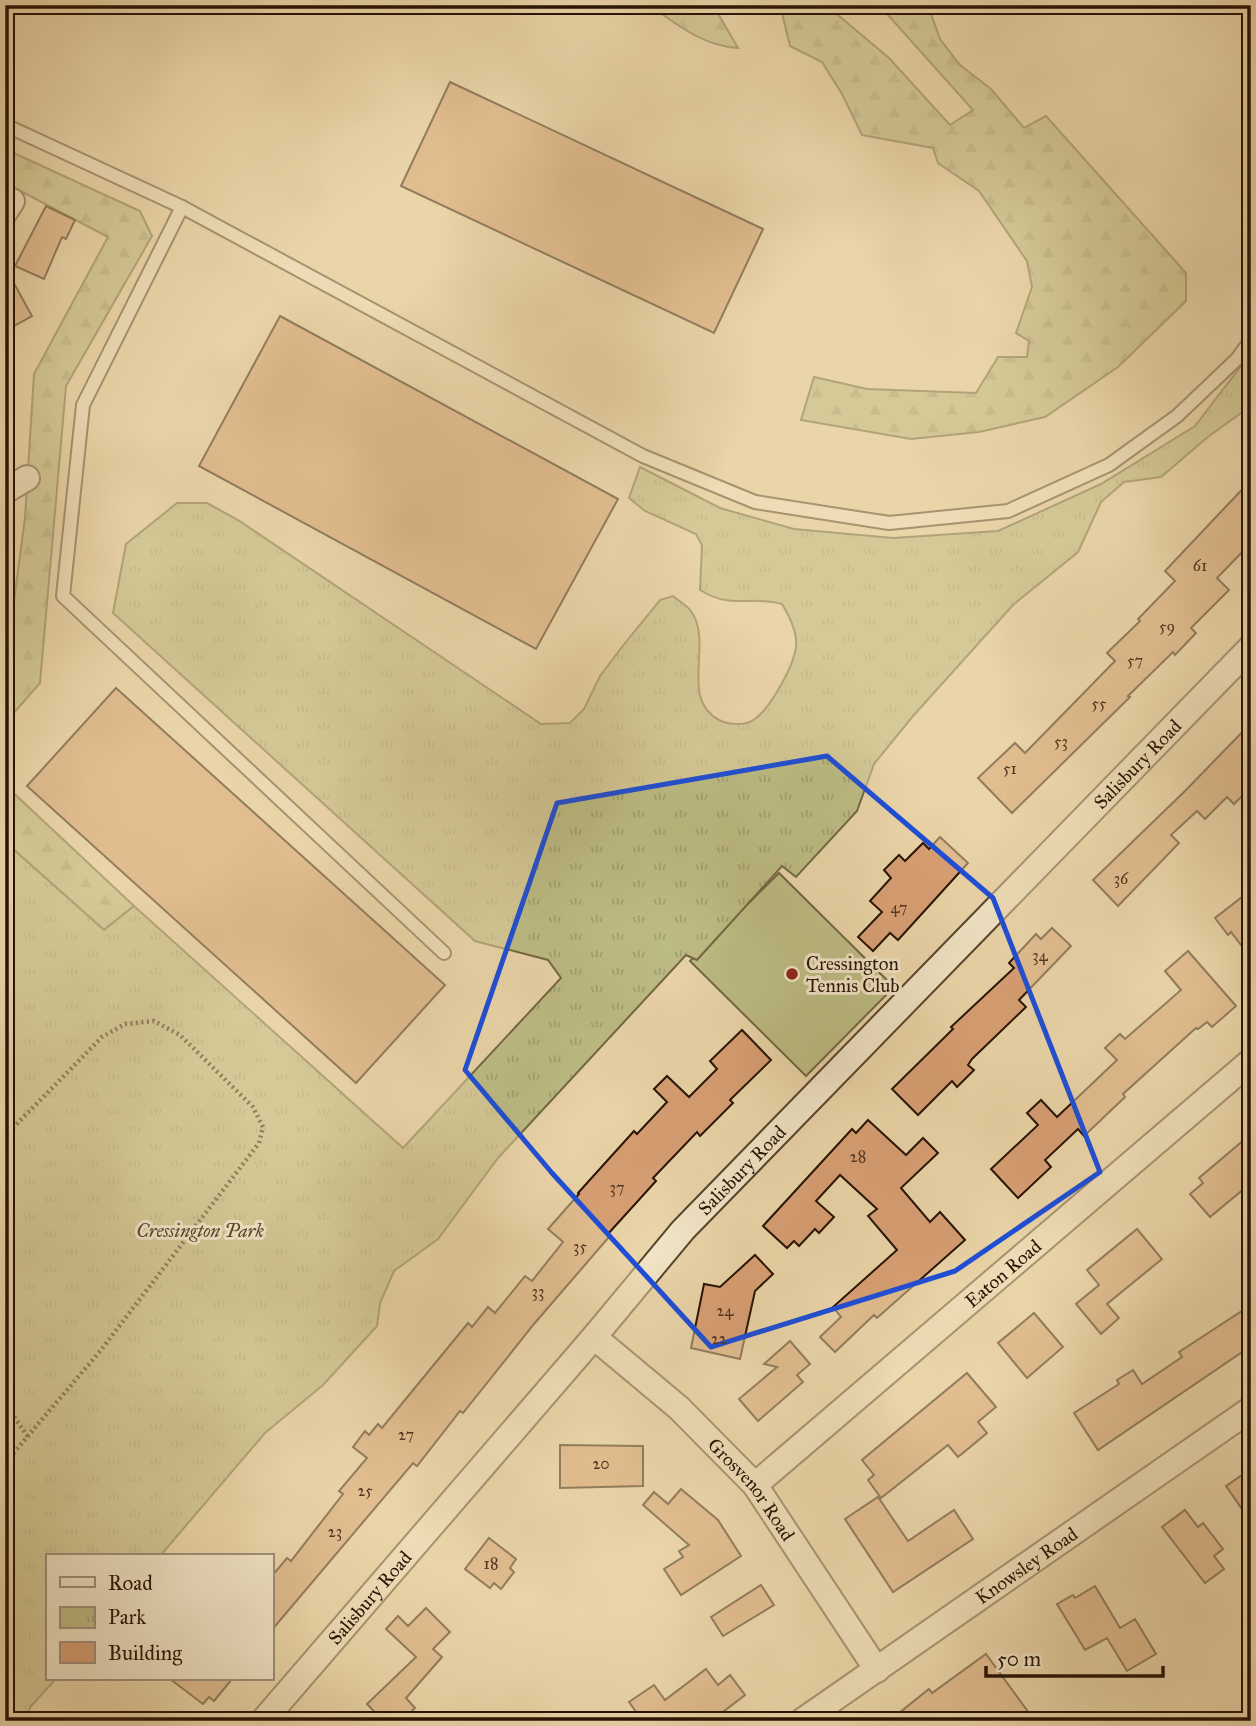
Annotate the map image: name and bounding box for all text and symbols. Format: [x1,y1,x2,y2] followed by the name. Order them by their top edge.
[1193,556,1207,575] house number: 61
[1159,617,1175,636] house number: 59
[1127,651,1143,670] house number: 57
[1092,694,1107,713] house number: 55
[1089,714,1187,814] street label: Salisbury Road
[1054,732,1068,751] house number: 53
[1003,759,1017,778] house number: 51
[1114,869,1129,888] house number: 36
[891,898,907,917] house number: 47
[1032,946,1049,965] house number: 34
[806,952,900,997] place label: Cressington Tennis Club
[784,966,800,982] marker: Cressington Tennis Club
[693,1120,791,1220] street label: Salisbury Road
[850,1147,866,1166] house number: 28
[610,1178,624,1197] house number: 37
[136,1219,264,1242] park label: Cressington Park
[960,1234,1046,1313] street label: Eaton Road
[573,1237,587,1256] house number: 35
[532,1282,544,1301] house number: 33
[717,1301,734,1320] house number: 24
[711,1329,727,1348] house number: 22
[398,1425,414,1444] house number: 27
[703,1433,800,1546] street label: Grosvenor Road
[592,1454,610,1473] house number: 20
[357,1481,373,1500] house number: 25
[328,1522,342,1541] house number: 23
[971,1522,1082,1609] street label: Knowsley Road
[323,1546,417,1649] street label: Salisbury Road
[46,1554,273,1680] legend
[484,1554,498,1573] house number: 18
[108,1570,153,1596] text: Road
[108,1604,146,1630] text: Park
[986,1635,1163,1679] scale bar
[108,1640,182,1666] text: Building
[997,1646,1042,1672] text: 50 m

